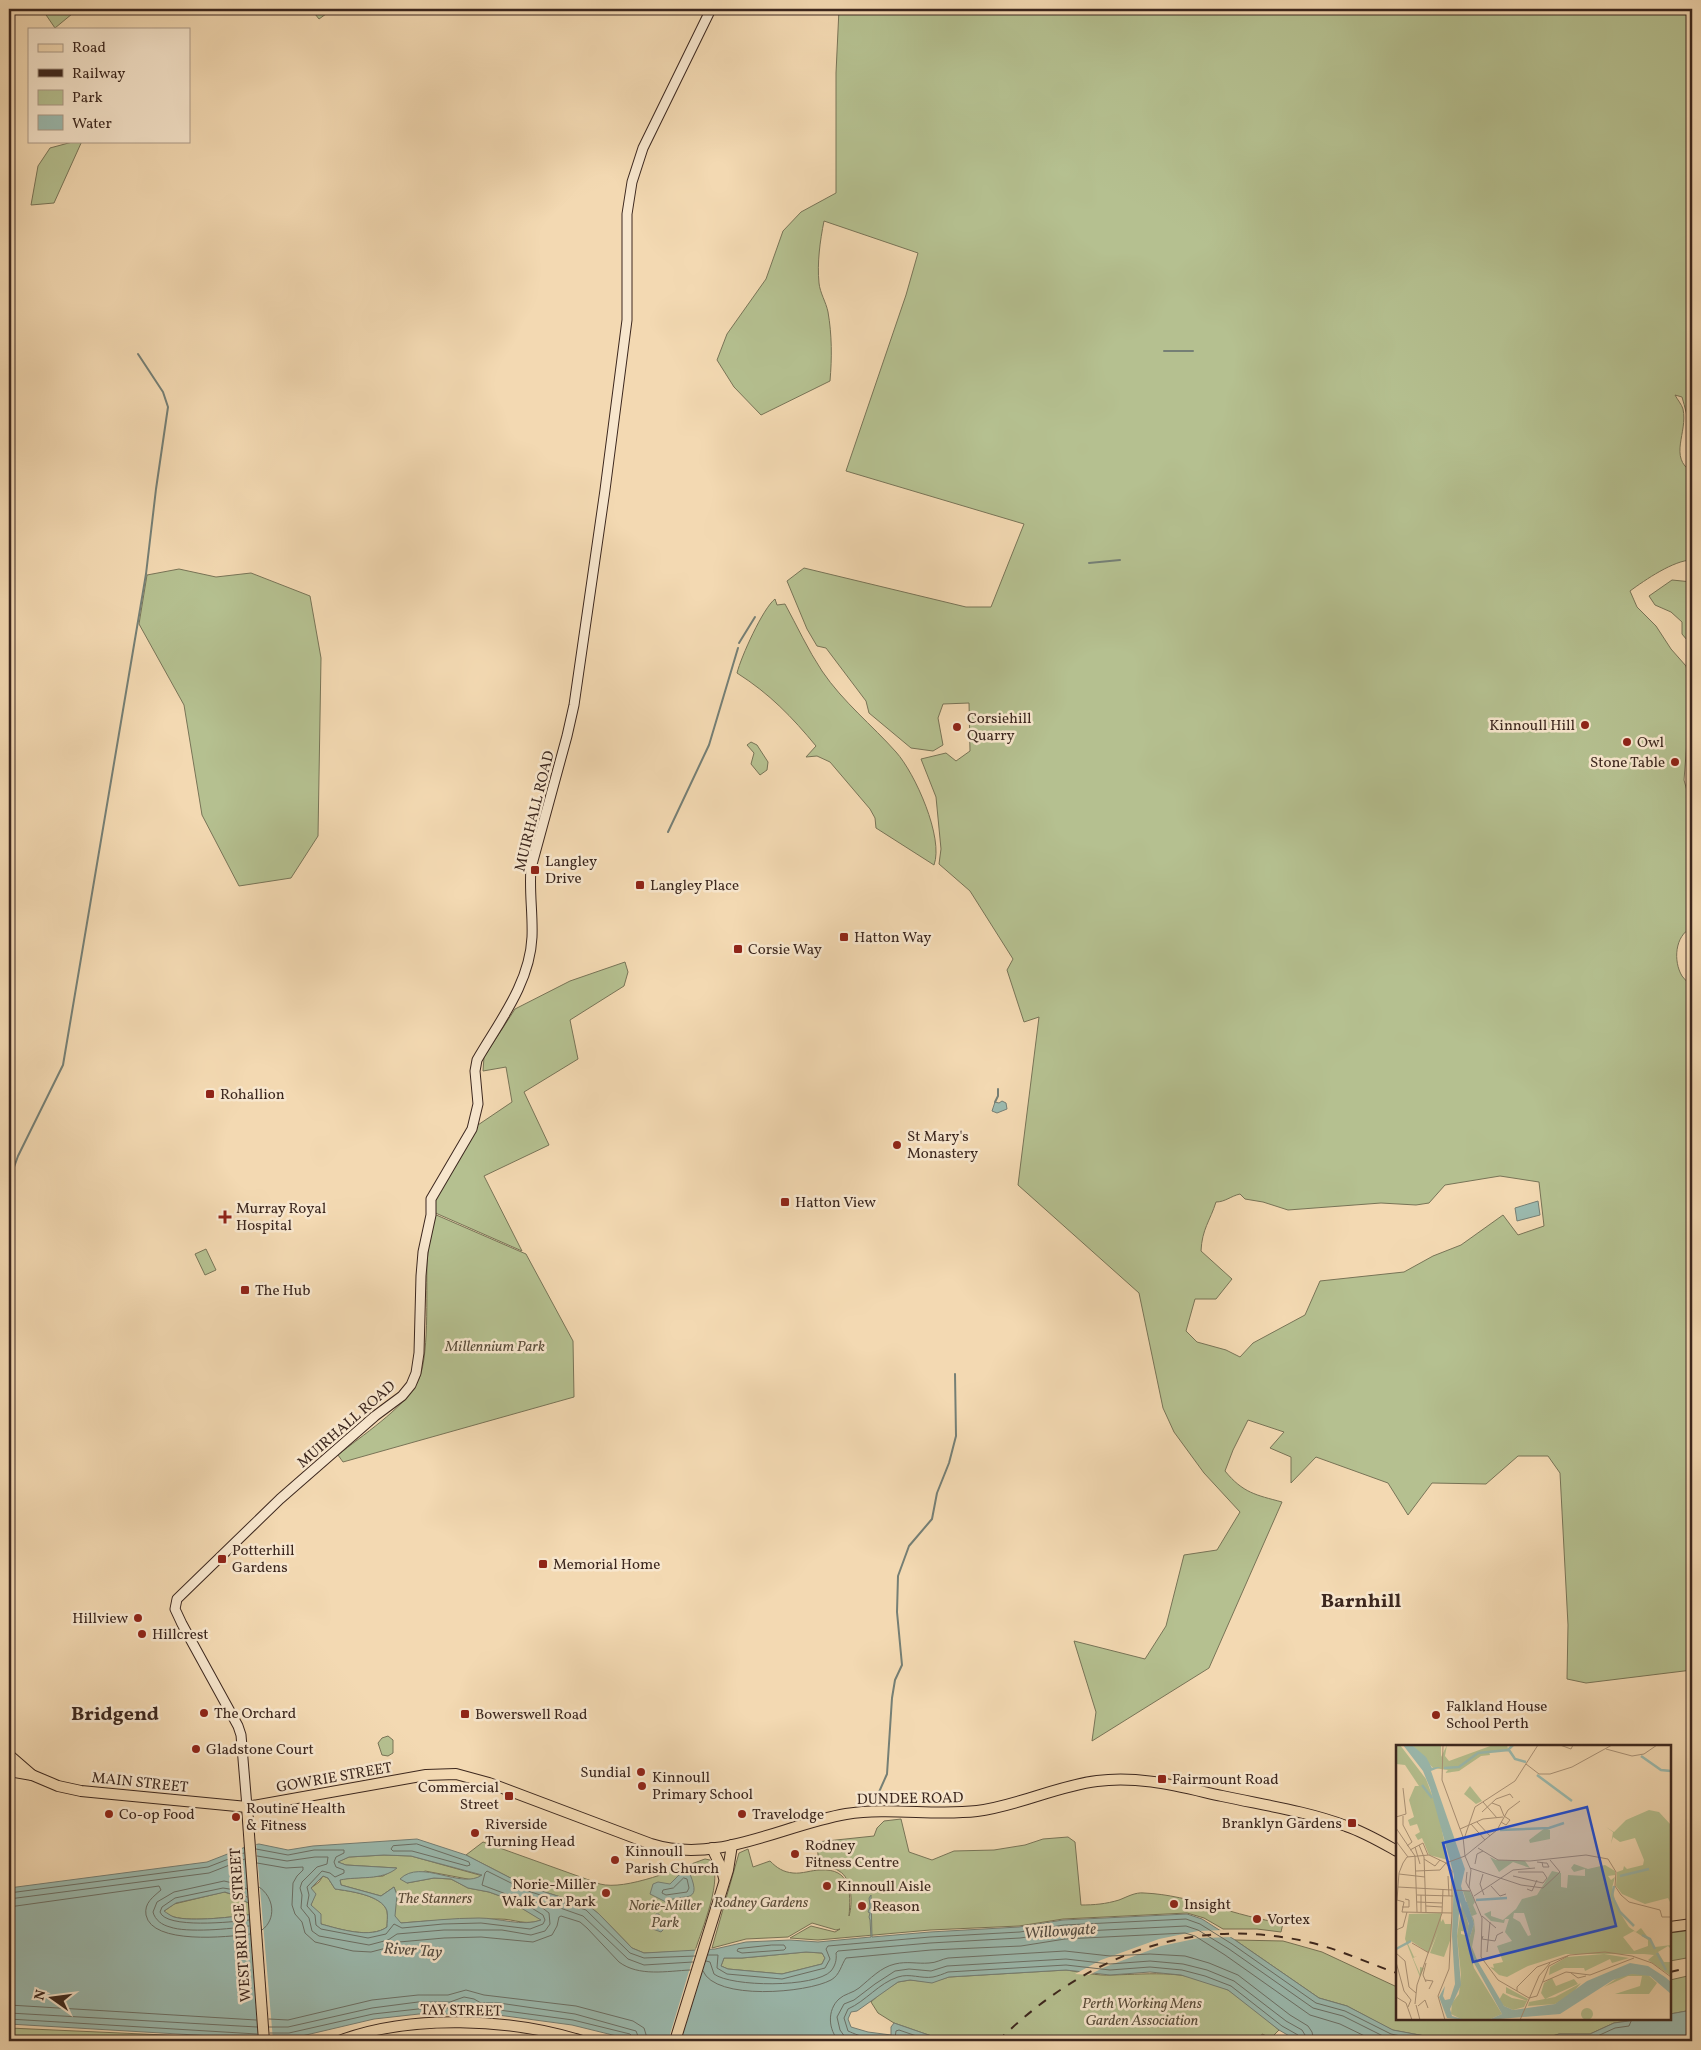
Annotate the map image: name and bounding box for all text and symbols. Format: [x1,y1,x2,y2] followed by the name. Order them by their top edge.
[28,28,190,142] legend
[72,38,106,59] text: Road
[72,64,125,85] text: Railway
[72,88,103,109] text: Park
[72,114,112,135] text: Water
[967,709,1032,747] place label: Corsiehill Quarry
[1489,716,1575,737] place label: Kinnoull Hill
[1579,719,1591,731] marker: Kinnoull Hill
[951,721,963,733] marker: Corsiehill Quarry
[1637,733,1664,754] place label: Owl
[1621,736,1633,748] marker: Owl
[510,749,561,874] street label: MUIRHALL ROAD
[1590,753,1665,774] place label: Stone Table
[1669,756,1681,768] marker: Stone Table
[545,852,597,890] place label: Langley Drive
[529,864,541,876] marker: Langley Drive
[650,876,739,897] place label: Langley Place
[634,879,646,891] marker: Langley Place
[854,928,931,949] place label: Hatton Way
[838,931,850,943] marker: Hatton Way
[748,940,822,961] place label: Corsie Way
[732,943,744,955] marker: Corsie Way
[220,1085,285,1106] place label: Rohallion
[204,1088,216,1100] marker: Rohallion
[907,1127,978,1165] place label: St Mary's Monastery
[891,1139,903,1151] marker: St Mary's Monastery
[795,1193,876,1214] place label: Hatton View
[779,1196,791,1208] marker: Hatton View
[236,1199,326,1237] place label: Murray Royal Hospital
[218,1210,232,1224] marker: Murray Royal Hospital
[255,1281,311,1302] place label: The Hub
[239,1284,251,1296] marker: The Hub
[444,1337,545,1358] park label: Millennium Park
[293,1377,401,1474] street label: MUIRHALL ROAD
[232,1541,294,1579] place label: Potterhill Gardens
[216,1553,228,1565] marker: Potterhill Gardens
[553,1555,660,1576] place label: Memorial Home
[537,1558,549,1570] marker: Memorial Home
[1321,1588,1402,1616] district label: Barnhill
[72,1609,128,1630] place label: Hillview
[132,1612,144,1624] marker: Hillview
[152,1625,209,1646] place label: Hillcrest
[136,1628,148,1640] marker: Hillcrest
[1446,1697,1547,1735] place label: Falkland House School Perth
[71,1701,159,1729] district label: Bridgend
[214,1704,296,1725] place label: The Orchard
[475,1705,588,1726] place label: Bowerswell Road
[198,1707,210,1719] marker: The Orchard
[459,1708,471,1720] marker: Bowerswell Road
[1430,1709,1442,1721] marker: Falkland House School Perth
[206,1740,314,1761] place label: Gladstone Court
[190,1743,202,1755] marker: Gladstone Court
[1396,1745,1671,2020] inset map
[275,1758,394,1799] street label: GOWRIE STREET
[580,1763,631,1784] place label: Sundial
[635,1766,647,1778] marker: Sundial
[91,1768,189,1799] street label: MAIN STREET
[652,1768,753,1806] place label: Kinnoull Primary School
[1172,1770,1279,1791] place label: Fairmount Road
[1156,1773,1168,1785] marker: Fairmount Road
[418,1778,499,1816] place label: Commercial Street
[636,1780,648,1792] marker: Kinnoull Primary School
[857,1788,964,1811] street label: DUNDEE ROAD
[503,1790,515,1802] marker: Commercial Street
[246,1799,346,1837] place label: Routine Health & Fitness
[119,1805,195,1826] place label: Co-op Food
[752,1805,824,1826] place label: Travelodge
[103,1808,115,1820] marker: Co-op Food
[736,1808,748,1820] marker: Travelodge
[230,1811,242,1823] marker: Routine Health & Fitness
[1222,1814,1342,1835] place label: Branklyn Gardens
[485,1815,575,1853] place label: Riverside Turning Head
[1346,1817,1358,1829] marker: Branklyn Gardens
[469,1827,481,1839] marker: Riverside Turning Head
[805,1836,899,1874] place label: Rodney Fitness Centre
[625,1842,719,1880] place label: Kinnoull Parish Church
[226,1847,257,2003] street label: WEST BRIDGE STREET
[789,1848,801,1860] marker: Rodney Fitness Centre
[609,1854,621,1866] marker: Kinnoull Parish Church
[502,1875,596,1913] place label: Norie-Miller Walk Car Park
[837,1877,931,1898] place label: Kinnoull Aisle
[821,1880,833,1892] marker: Kinnoull Aisle
[600,1887,612,1899] marker: Norie-Miller Walk Car Park
[398,1889,473,1910] park label: The Stanners
[714,1893,809,1914] park label: Rodney Gardens
[1184,1895,1231,1916] place label: Insight
[628,1896,702,1934] park label: Norie-Miller Park
[872,1897,920,1918] place label: Reason
[1168,1898,1180,1910] marker: Insight
[856,1900,868,1912] marker: Reason
[1267,1910,1310,1931] place label: Vortex
[1251,1913,1263,1925] marker: Vortex
[1024,1919,1097,1945] water label: Willowgate
[383,1938,443,1964] water label: River Tay
[28,1972,78,2022] north arrow
[30,1988,51,2002] text: N
[1082,1994,1202,2032] park label: Perth Working Mens Garden Association
[420,2000,502,2023] street label: TAY STREET

